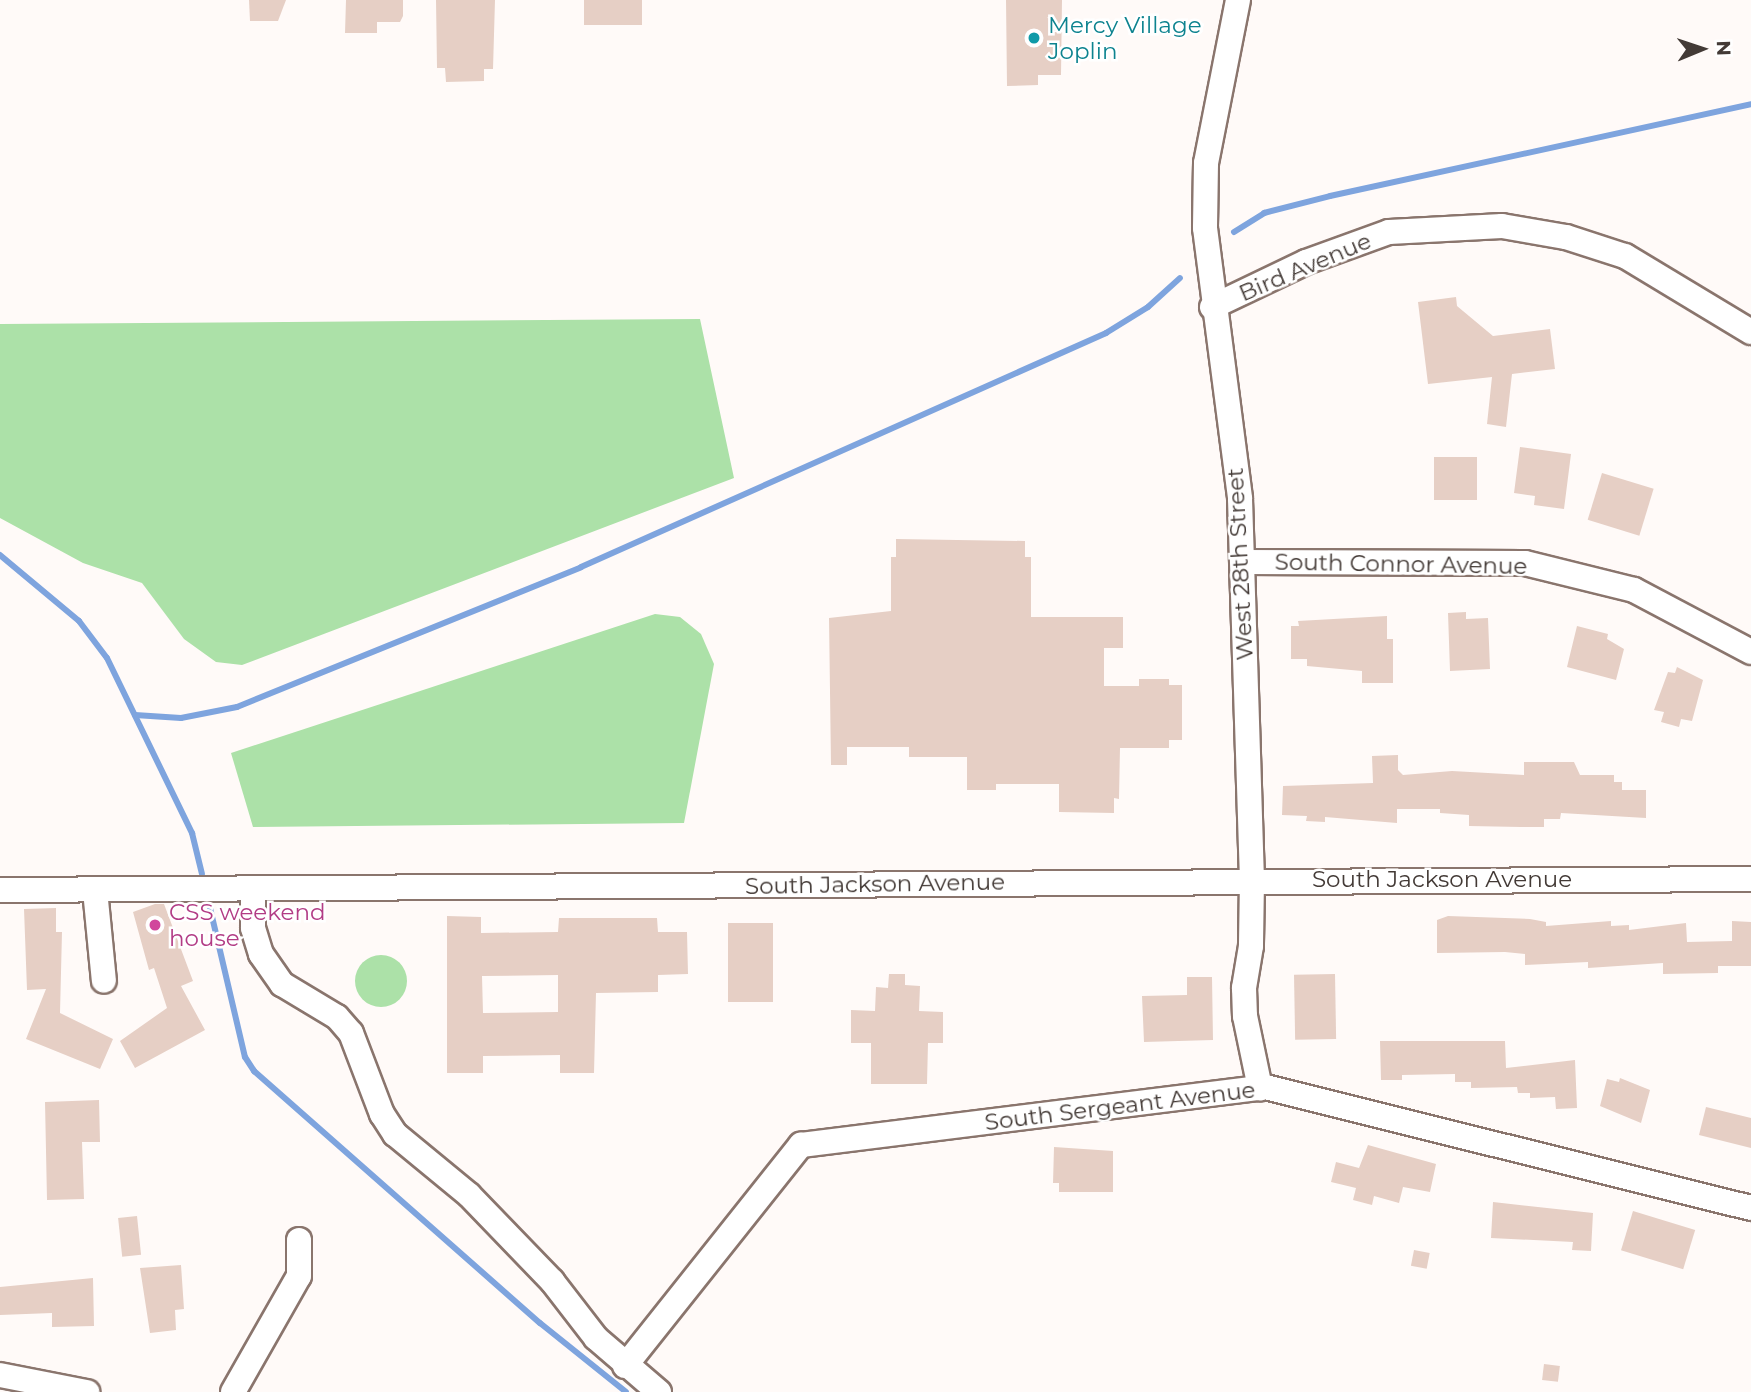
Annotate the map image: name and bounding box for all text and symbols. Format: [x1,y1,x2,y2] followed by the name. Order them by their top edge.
[1048,11,1202,65] place label: Mercy Village Joplin
[1667,14,1737,84] north arrow
[1026,30,1042,46] marker: Mercy Village Joplin
[1712,40,1735,56] text: N
[1235,227,1375,307] street label: Bird Avenue
[1221,467,1259,661] street label: West 28th Street
[1274,548,1528,580] street label: South Connor Avenue
[1312,865,1572,893] street label: South Jackson Avenue
[745,868,1005,900] street label: South Jackson Avenue
[169,898,326,952] place label: CSS weekend house
[147,917,163,933] marker: CSS weekend house
[983,1076,1257,1136] street label: South Sergeant Avenue

